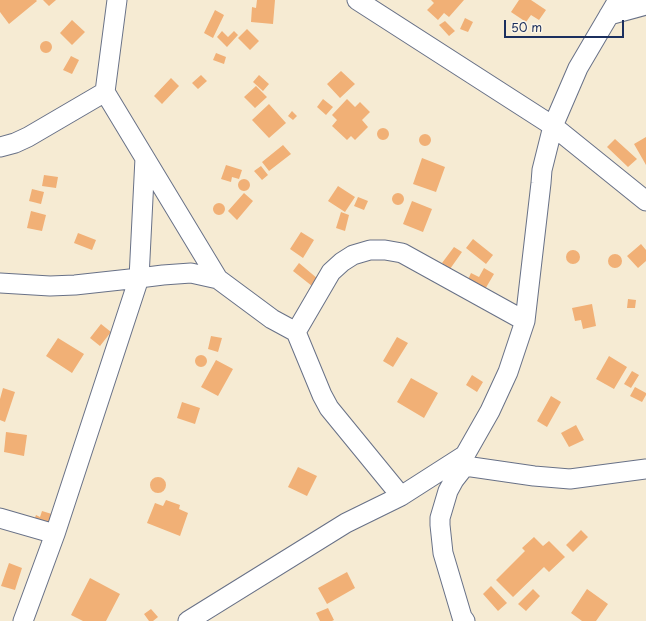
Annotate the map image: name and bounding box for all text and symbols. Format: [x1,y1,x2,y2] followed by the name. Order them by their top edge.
[506,12,626,38] scale bar
[511,18,542,36] text: 50 m

